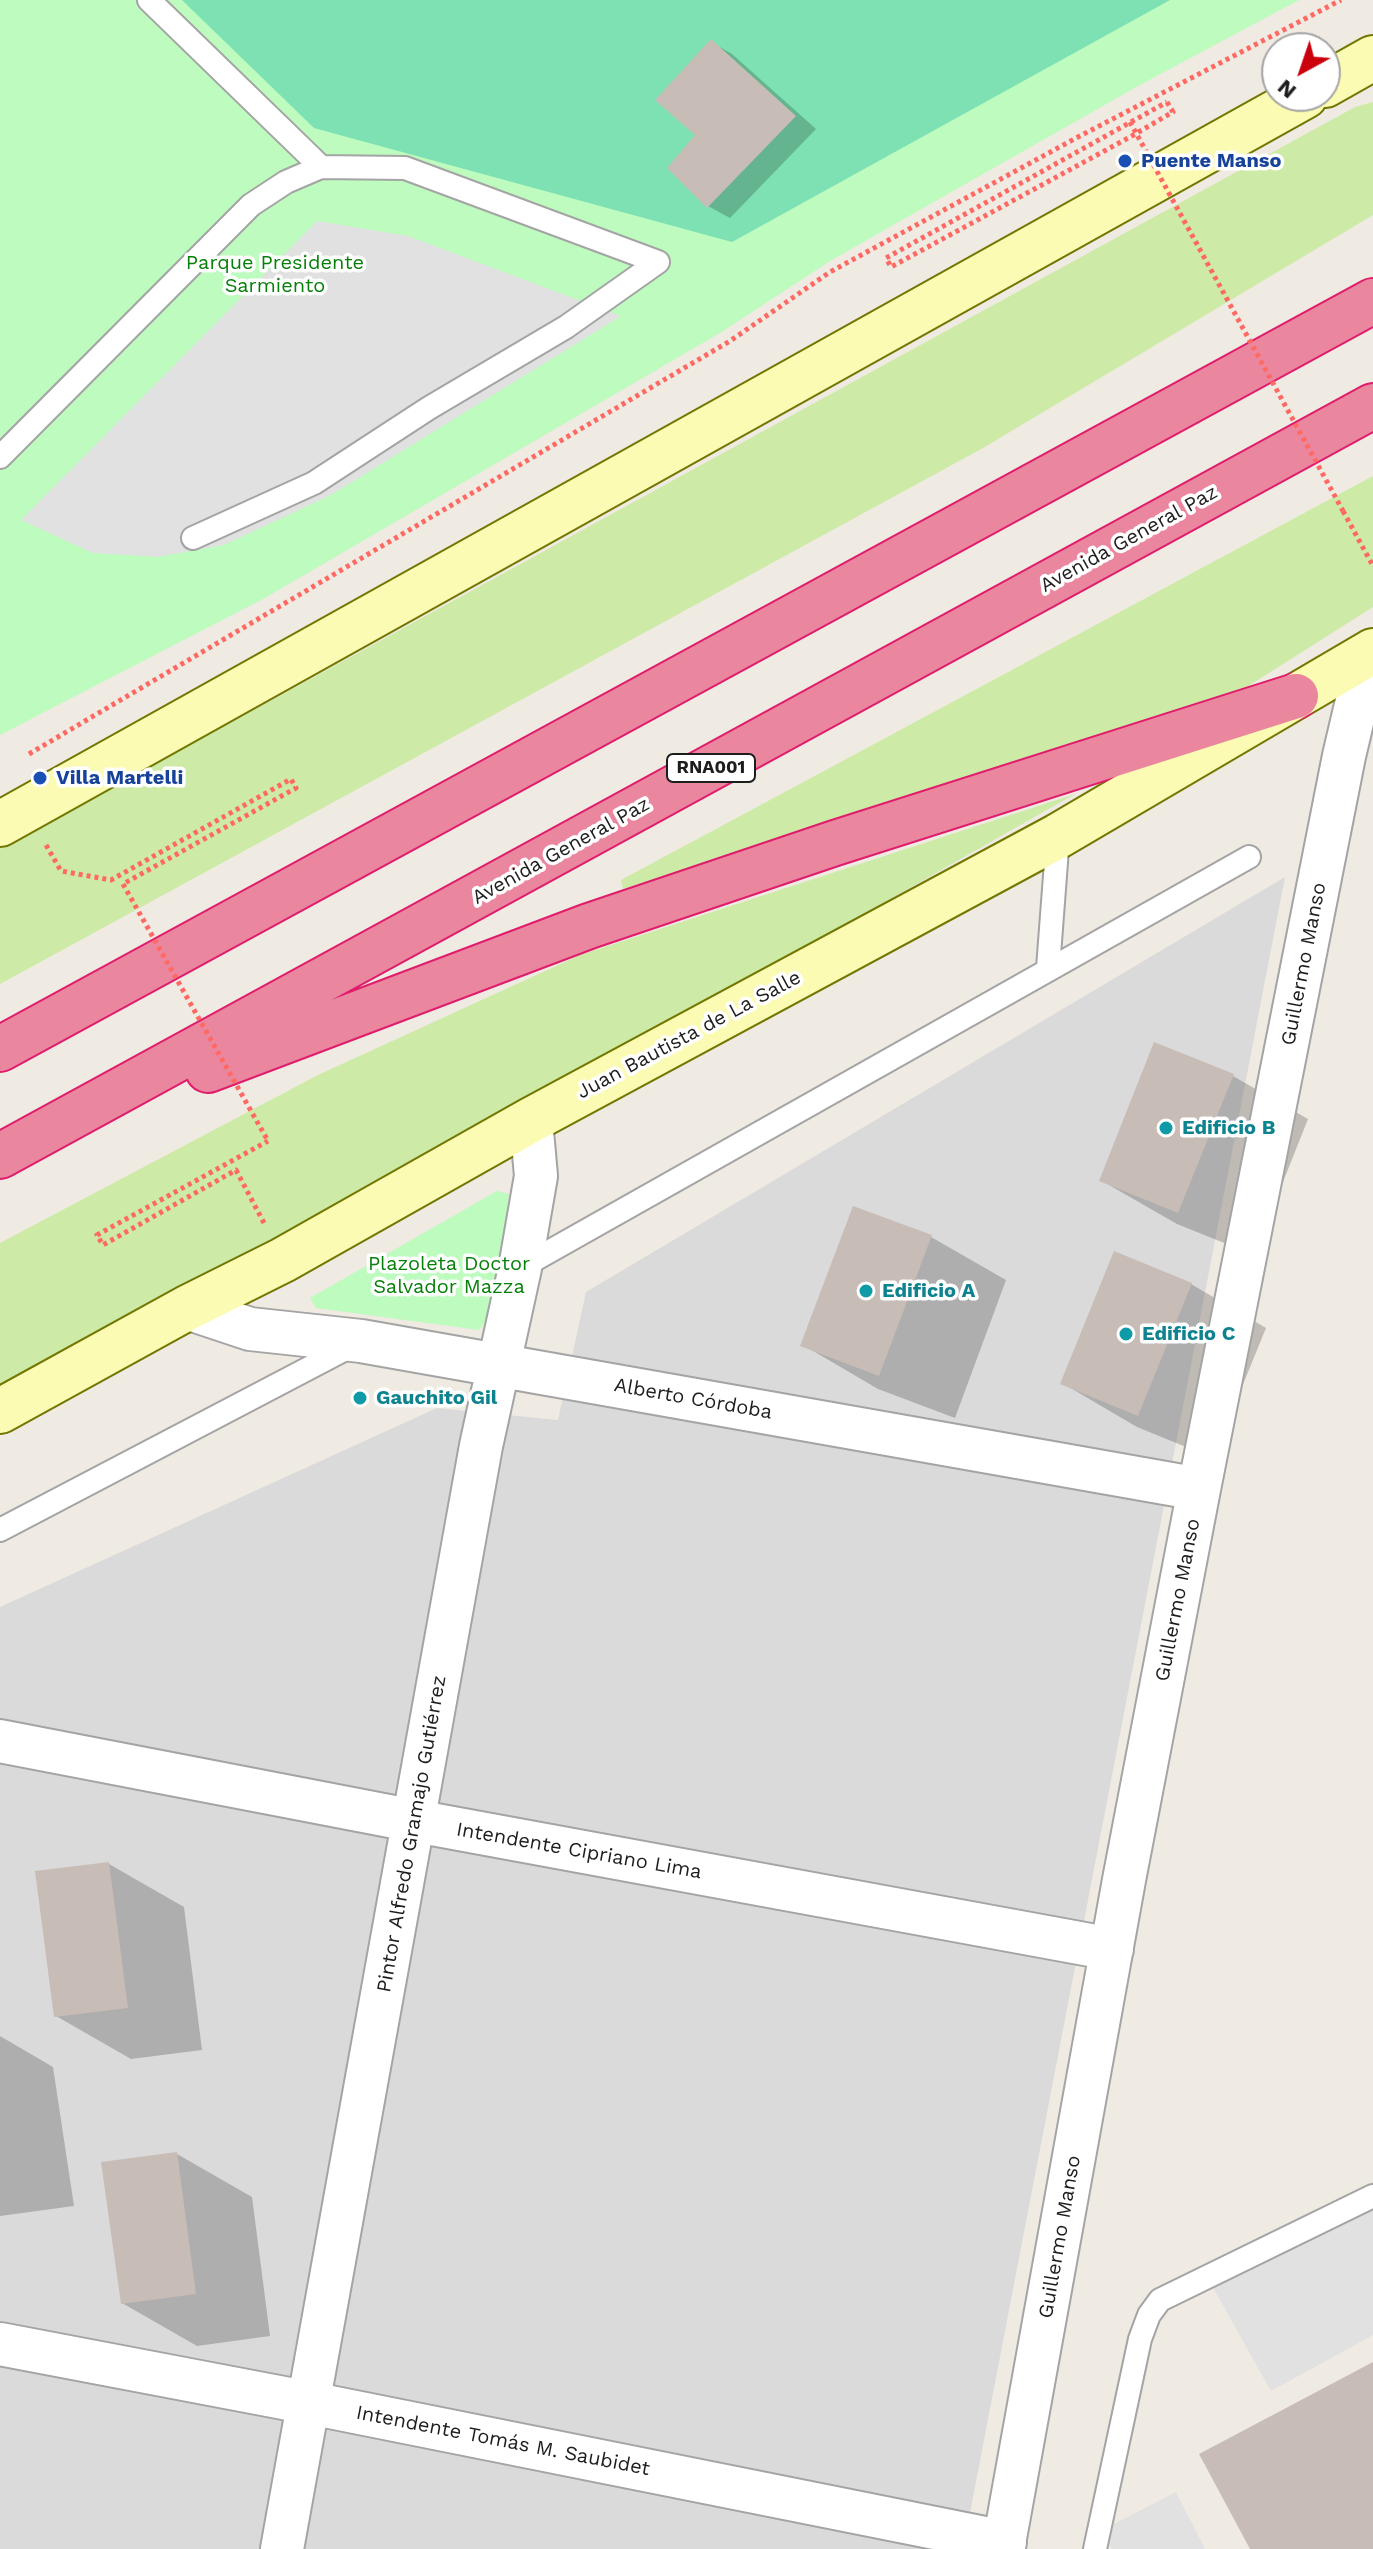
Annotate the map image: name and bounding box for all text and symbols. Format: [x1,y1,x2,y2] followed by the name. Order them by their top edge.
[1261,32,1341,112] north arrow
[1272,74,1301,104] text: N
[1141,149,1281,173] place label: Puente Manso
[1116,152,1134,170] marker: Puente Manso
[186,251,364,298] park label: Parque Presidente Sarmiento
[1036,480,1222,598] street label: Avenida General Paz
[667,754,755,782] road number: RNA001
[56,766,183,790] place label: Villa Martelli
[31,769,49,787] marker: Villa Martelli
[468,792,654,910] street label: Avenida General Paz
[1276,881,1332,1047] street label: Guillermo Manso
[573,966,805,1104] street label: Juan Bautista de La Salle
[1182,1116,1275,1140] place label: Edificio B
[1157,1119,1175,1137] marker: Edificio B
[368,1252,530,1299] park label: Plazoleta Doctor Salvador Mazza
[882,1279,975,1303] place label: Edificio A
[857,1282,875,1300] marker: Edificio A
[1142,1322,1235,1346] place label: Edificio C
[1117,1325,1135,1343] marker: Edificio C
[612,1373,774,1425] street label: Alberto Córdoba
[376,1386,497,1410] place label: Gauchito Gil
[351,1389,369,1407] marker: Gauchito Gil
[1150,1517,1206,1683] street label: Guillermo Manso
[372,1674,452,1994] street label: Pintor Alfredo Gramajo Gutiérrez
[454,1818,704,1884] street label: Intendente Cipriano Lima
[1034,2154,1086,2320] street label: Guillermo Manso
[354,2401,652,2481] street label: Intendente Tomás M. Saubidet

